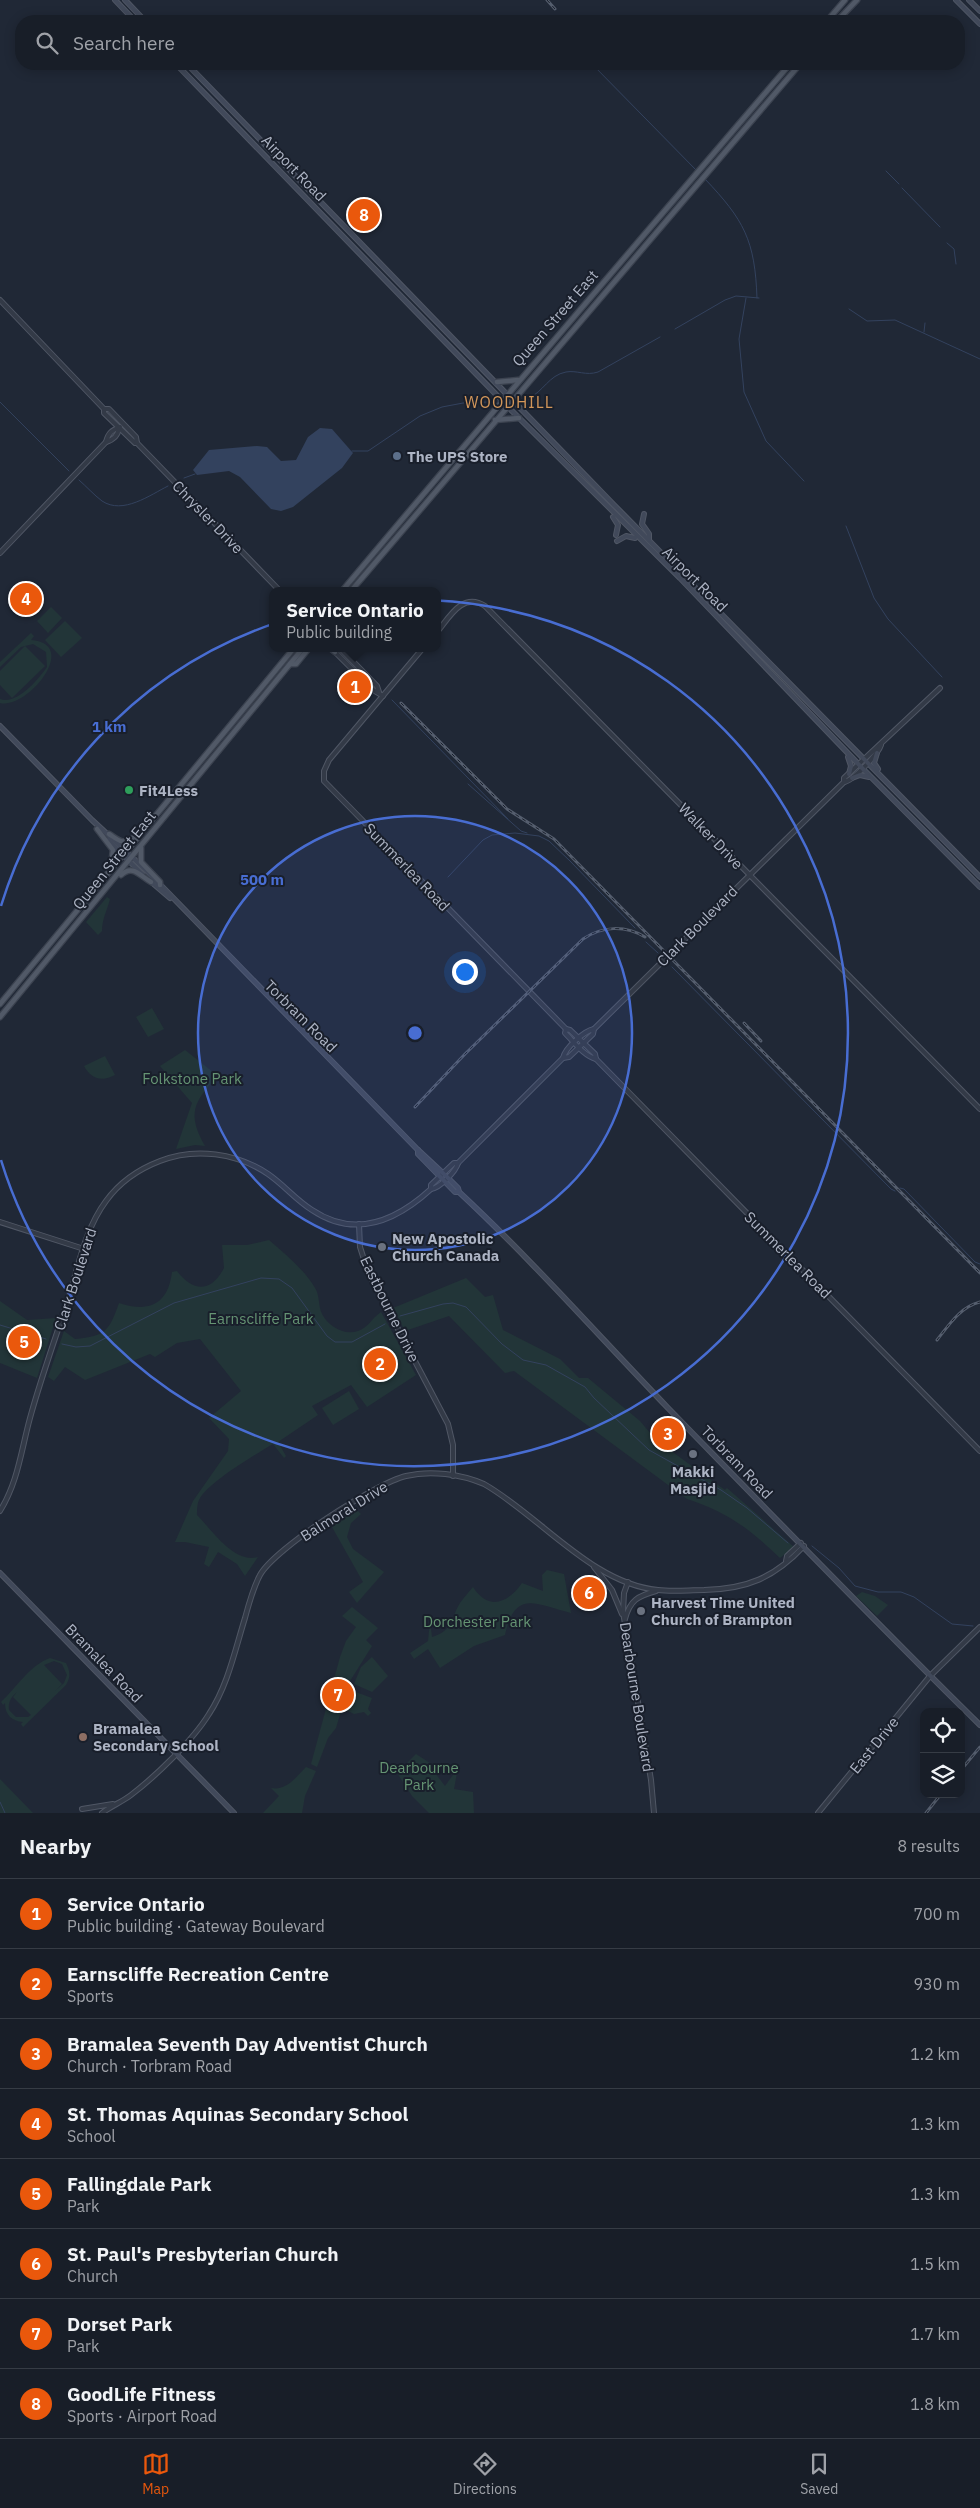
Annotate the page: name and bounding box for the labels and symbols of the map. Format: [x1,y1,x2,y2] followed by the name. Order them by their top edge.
[258,131,330,205] street label: Airport Road
[348,196,380,234] pin: 8
[508,266,602,370] street label: Queen Street East
[464,392,554,412] district label: WOODHILL
[407,447,508,466] place label: The UPS Store
[391,450,403,462] marker: The UPS Store
[168,476,248,558] street label: Chrysler Drive
[658,542,732,616] street label: Airport Road
[10,580,42,618] pin: 4
[339,668,371,706] pin: 1
[92,717,126,736] text: 1 km
[139,781,198,800] place label: Fit4Less
[123,784,135,796] marker: Fit4Less
[675,799,747,873] street label: Walker Drive
[68,807,160,913] street label: Queen Street East
[360,819,454,915] street label: Summerlea Road
[240,870,284,889] text: 500 m
[653,882,741,970] street label: Clark Boulevard
[452,959,478,985] your location
[261,976,341,1056] street label: Torbram Road
[406,1024,424,1042] centre of rings
[142,1069,242,1088] park label: Folkstone Park
[740,1207,836,1303] street label: Summerlea Road
[49,1225,101,1333] street label: Clark Boulevard
[392,1229,500,1265] place label: New Apostolic Church Canada
[376,1241,388,1253] marker: New Apostolic Church Canada
[356,1253,424,1365] street label: Eastbourne Drive
[208,1309,314,1328] park label: Earnscliffe Park
[8,1323,40,1361] pin: 5
[364,1345,396,1383] pin: 2
[652,1415,684,1453] pin: 3
[697,1421,777,1503] street label: Torbram Road
[687,1448,699,1460] marker: Makki Masjid
[670,1462,716,1498] place label: Makki Masjid
[297,1477,391,1545] street label: Balmoral Drive
[573,1574,605,1612] pin: 6
[651,1593,795,1629] place label: Harvest Time United Church of Brampton
[635,1605,647,1617] marker: Harvest Time United Church of Brampton
[423,1612,531,1631] park label: Dorchester Park
[61,1619,147,1707] street label: Bramalea Road
[616,1621,658,1773] street label: Dearbourne Boulevard
[322,1676,354,1714] pin: 7
[845,1713,903,1777] street label: East Drive
[93,1719,219,1755] place label: Bramalea Secondary School
[77,1731,89,1743] marker: Bramalea Secondary School
[379,1758,459,1794] park label: Dearbourne Park

